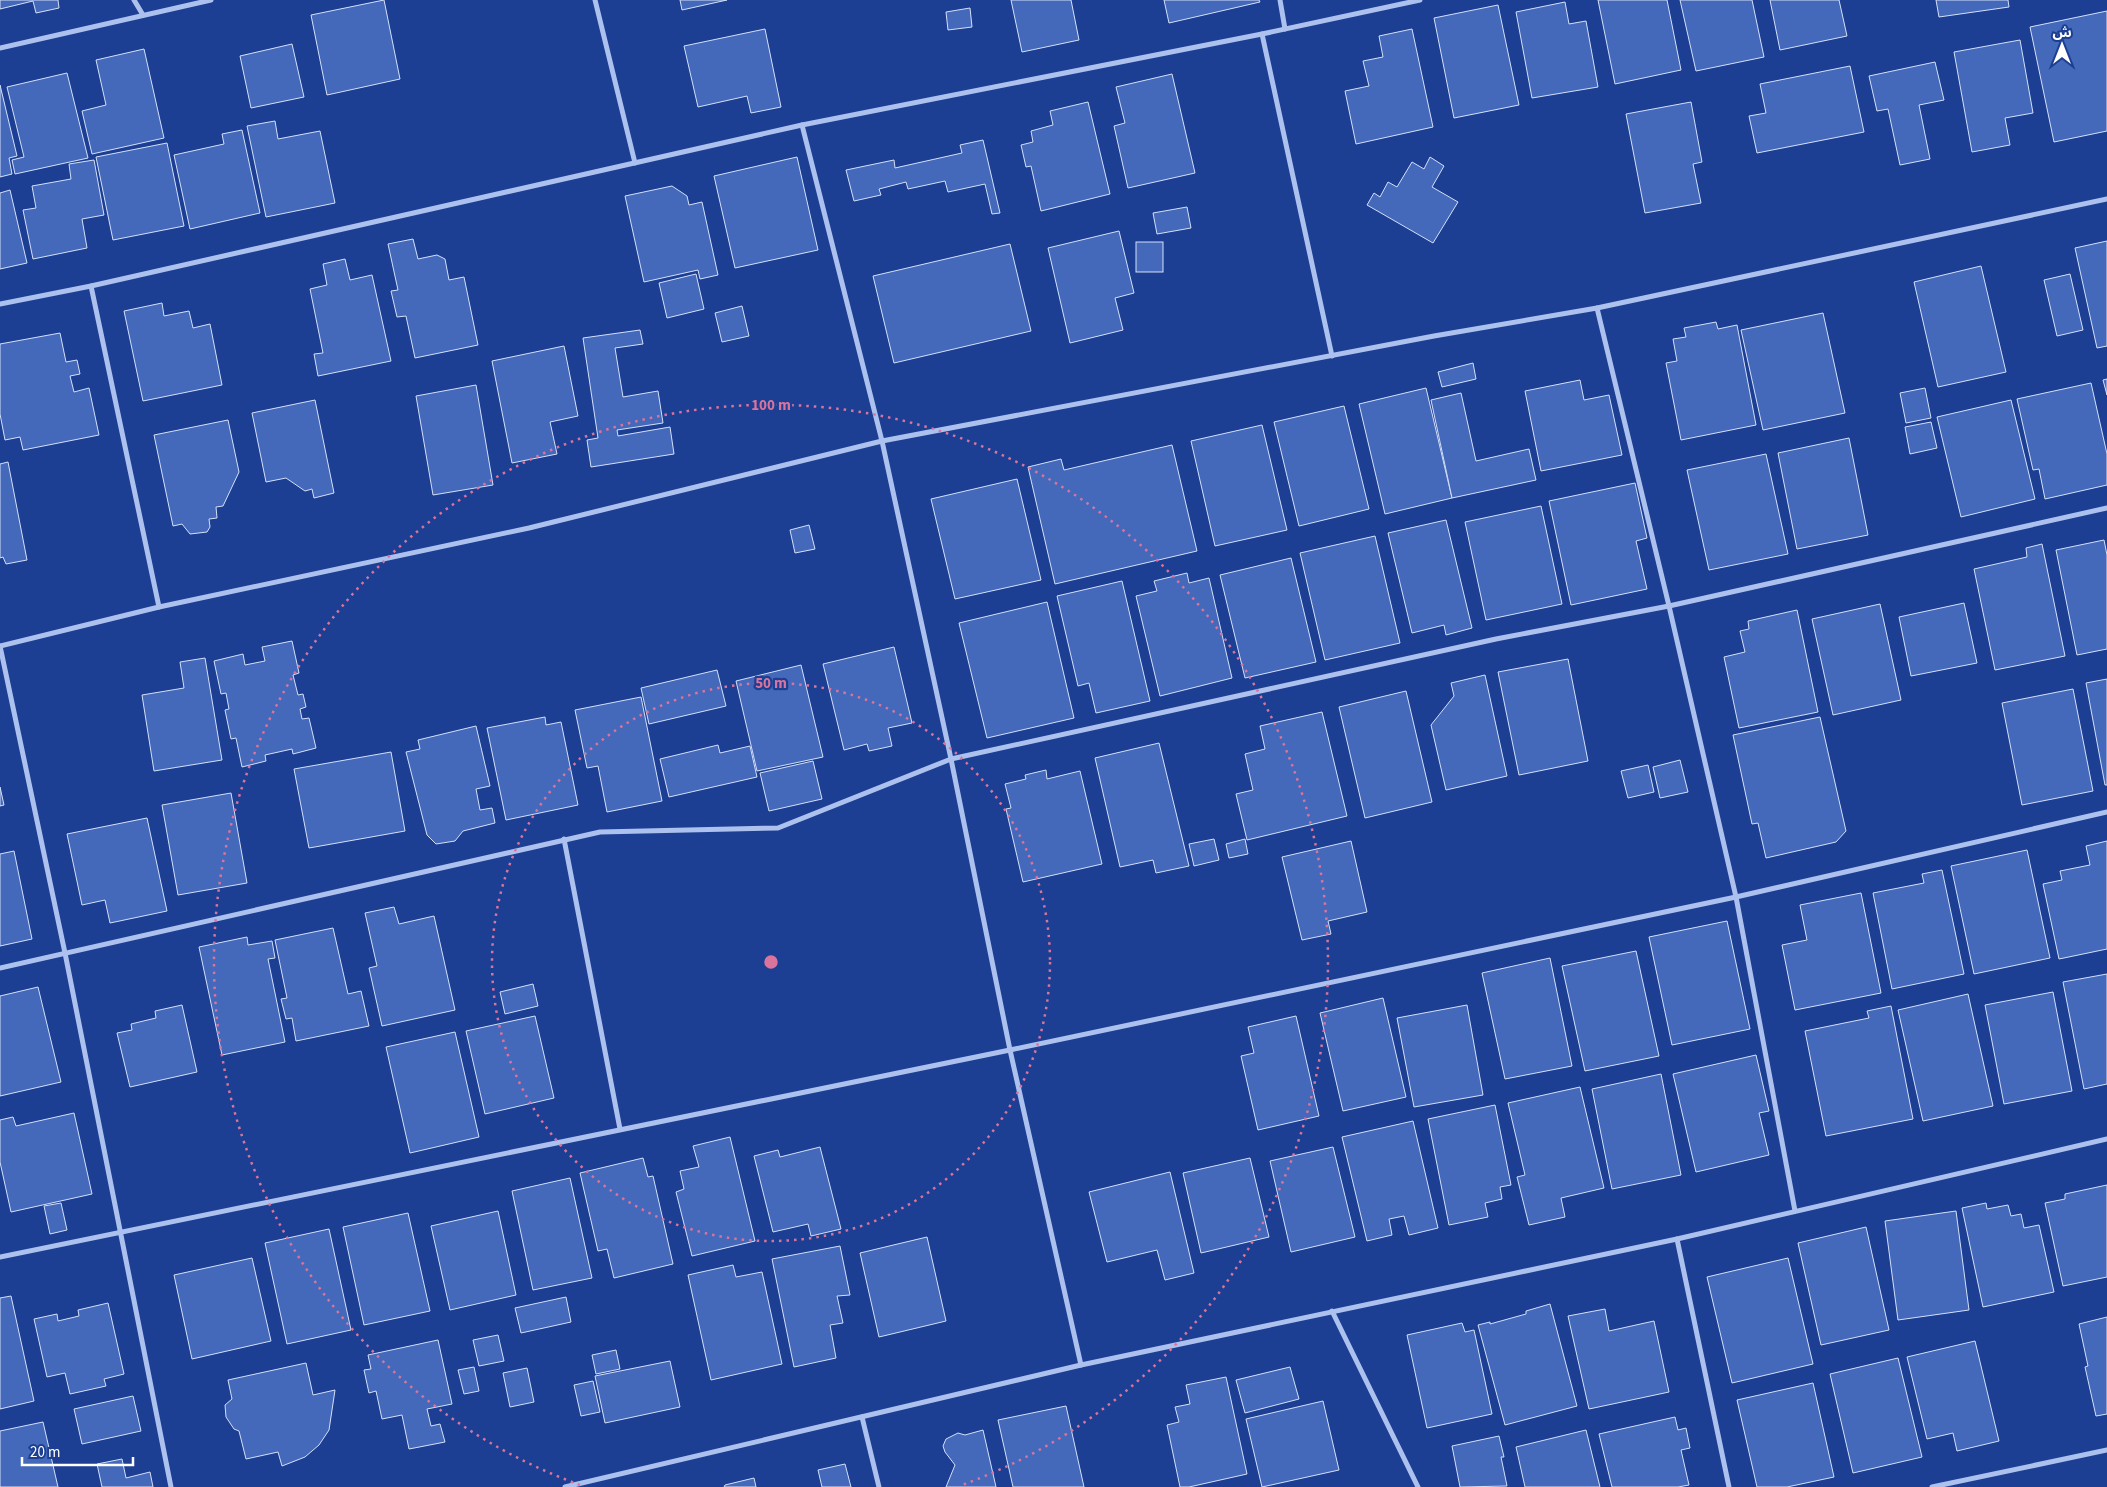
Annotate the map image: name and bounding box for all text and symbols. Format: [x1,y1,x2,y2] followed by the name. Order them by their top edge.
[2037,20,2087,70] north arrow
[2052,23,2072,43] text: ش
[751,395,791,416] text: 100 m
[755,673,787,694] text: 50 m
[762,953,780,971] centre of rings
[22,1434,134,1466] scale bar
[30,1442,60,1463] text: 20 m

